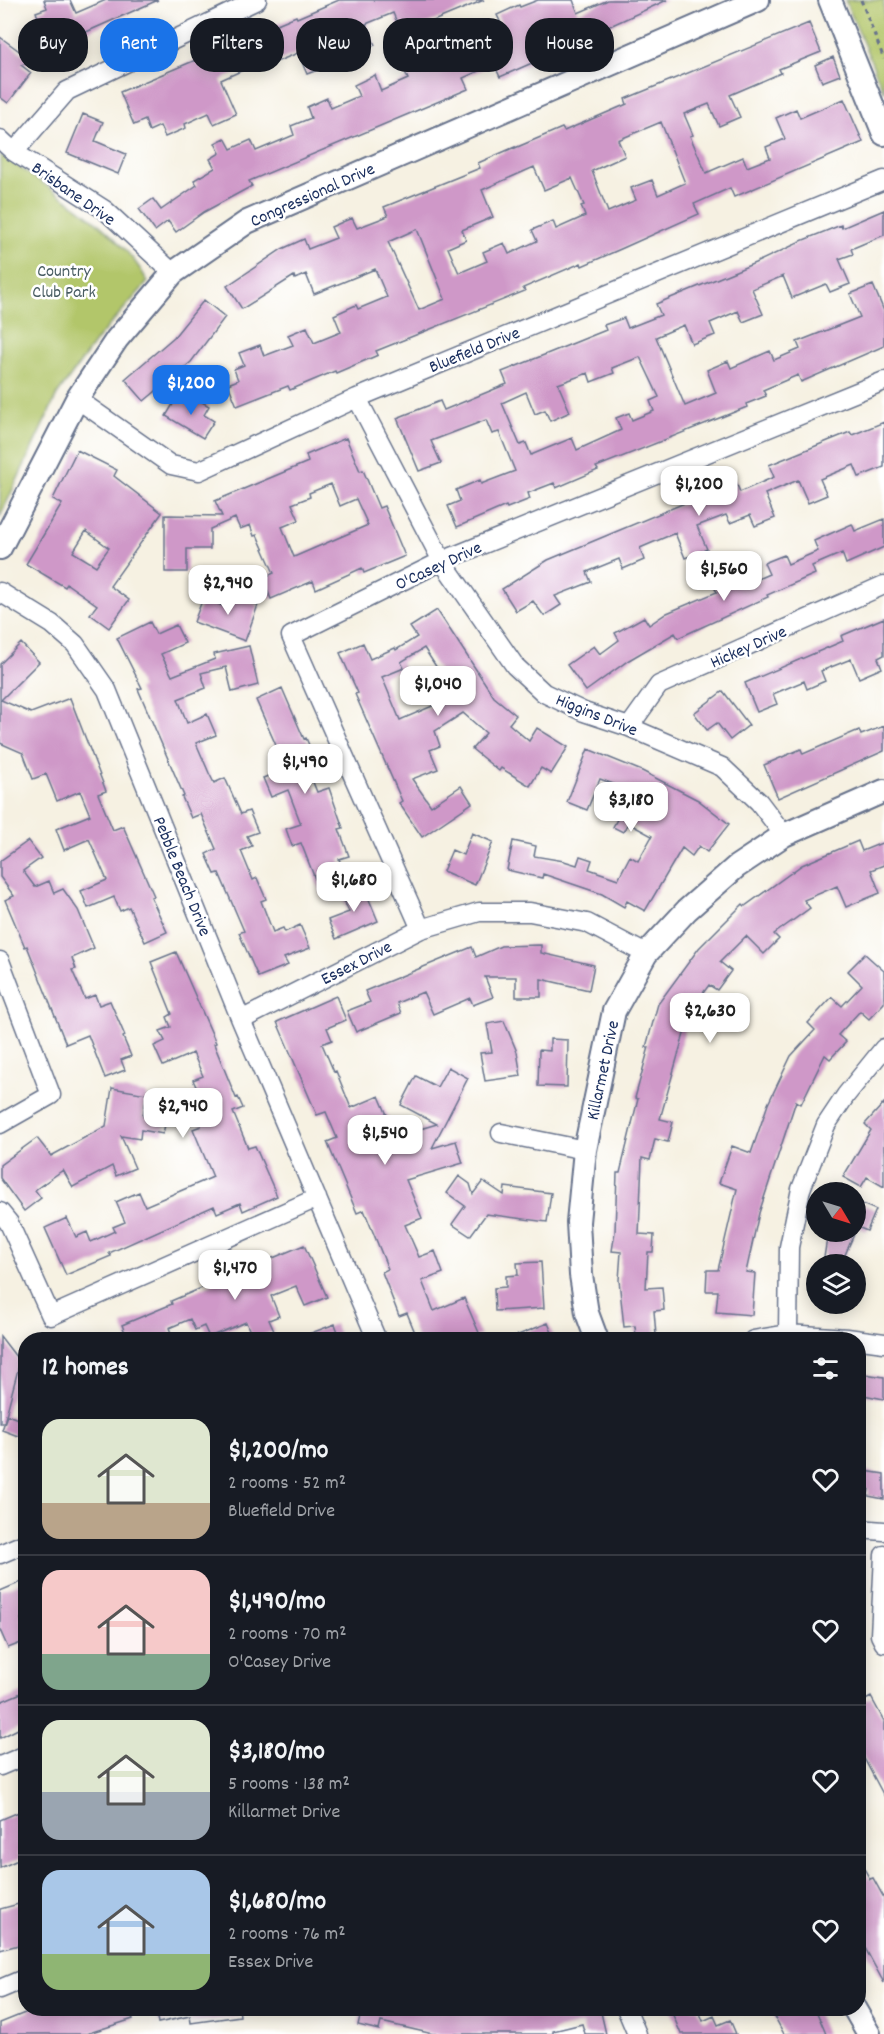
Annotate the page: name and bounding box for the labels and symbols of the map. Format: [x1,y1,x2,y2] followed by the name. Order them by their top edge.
[26,157,120,233] street label: Brisbane Drive
[247,158,379,235] street label: Congressional Drive
[32,260,96,306] park label: Country Club Park
[426,322,524,381] street label: Bluefield Drive
[142,365,240,416] pin: $1,200
[650,466,748,517] pin: $1,200
[392,536,486,598] street label: O'Casey Drive
[675,551,773,602] pin: $1,560
[179,565,277,616] pin: $2,940
[707,620,791,676] street label: Hickey Drive
[389,666,487,717] pin: $1,040
[551,689,641,744] street label: Higgins Drive
[256,744,354,795] pin: $1,490
[582,782,680,833] pin: $3,180
[145,813,216,941] street label: Pebble Beach Drive
[305,862,403,913] pin: $1,680
[317,936,397,993] street label: Essex Drive
[661,993,759,1044] pin: $2,630
[582,1018,627,1123] street label: Killarmet Drive
[134,1088,232,1139] pin: $2,940
[336,1115,434,1166] pin: $1,540
[806,1182,866,1242] north arrow
[186,1250,284,1301] pin: $1,470

